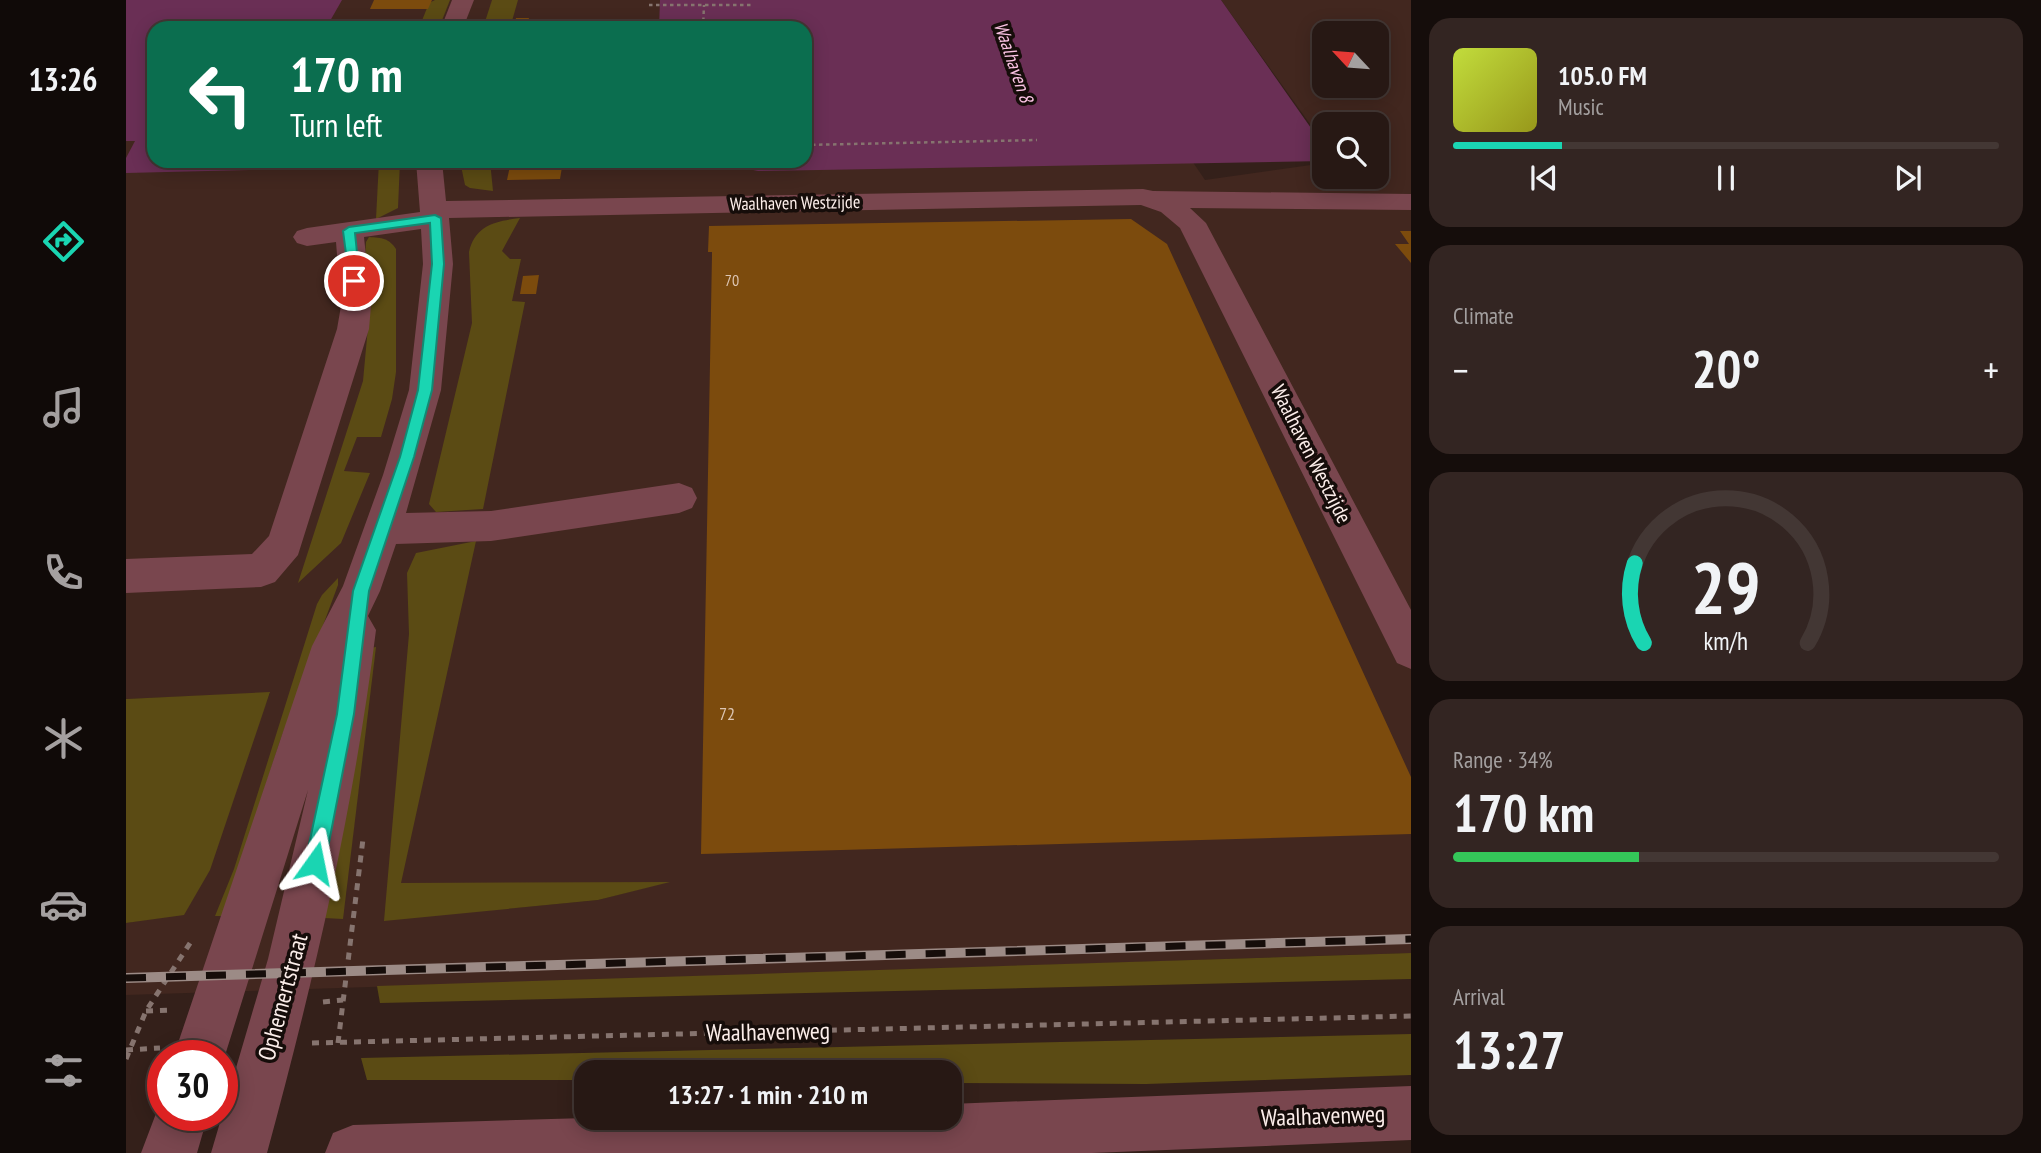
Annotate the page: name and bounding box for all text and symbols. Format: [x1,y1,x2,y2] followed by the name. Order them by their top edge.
[989,18,1040,108] water label: Waalhaven 8
[1312,21,1390,98] north arrow
[1312,21,1389,189] map controls
[290,42,403,106] text: 170 m
[175,49,266,140] icon: left
[28,58,98,100] text: 13:26
[1558,59,1647,92] text: 105.0 FM
[1558,92,1604,121] text: Music
[290,104,382,146] text: Turn left
[1312,112,1389,189] button: search
[1525,159,1563,197] icon: previous
[1707,159,1745,197] icon: pause
[1889,159,1927,197] icon: next
[730,190,860,215] street label: Waalhaven Westzijde
[39,217,88,266] icon: directions
[324,251,384,311] pin
[335,262,373,300] icon: arrive
[725,270,739,290] house number: 70
[1453,301,1514,330] text: Climate
[1692,335,1760,402] text: 20°
[1453,345,1469,394] text: −
[1983,345,1999,394] text: +
[1265,380,1358,528] street label: Waalhaven Westzijde
[39,383,88,432] icon: music
[1691,539,1761,633] text: 29
[39,548,88,597] icon: phone
[1704,624,1748,656] text: km/h
[719,702,735,725] house number: 72
[39,714,88,763] icon: climate
[1453,745,1553,774] text: Range · 34%
[1453,779,1594,846] text: 170 km
[278,826,352,900] position arrow
[39,880,88,929] icon: car
[251,929,314,1064] street label: Ophemertstraat
[1453,982,1505,1011] text: Arrival
[706,1015,830,1048] street label: Waalhavenweg
[1453,1016,1565,1083] text: 13:27
[147,1040,238,1131] speed limit sign: 30
[39,1046,88,1095] icon: filters
[668,1078,868,1111] text: 13:27 · 1 min · 210 m
[1260,1098,1386,1133] street label: Waalhavenweg

